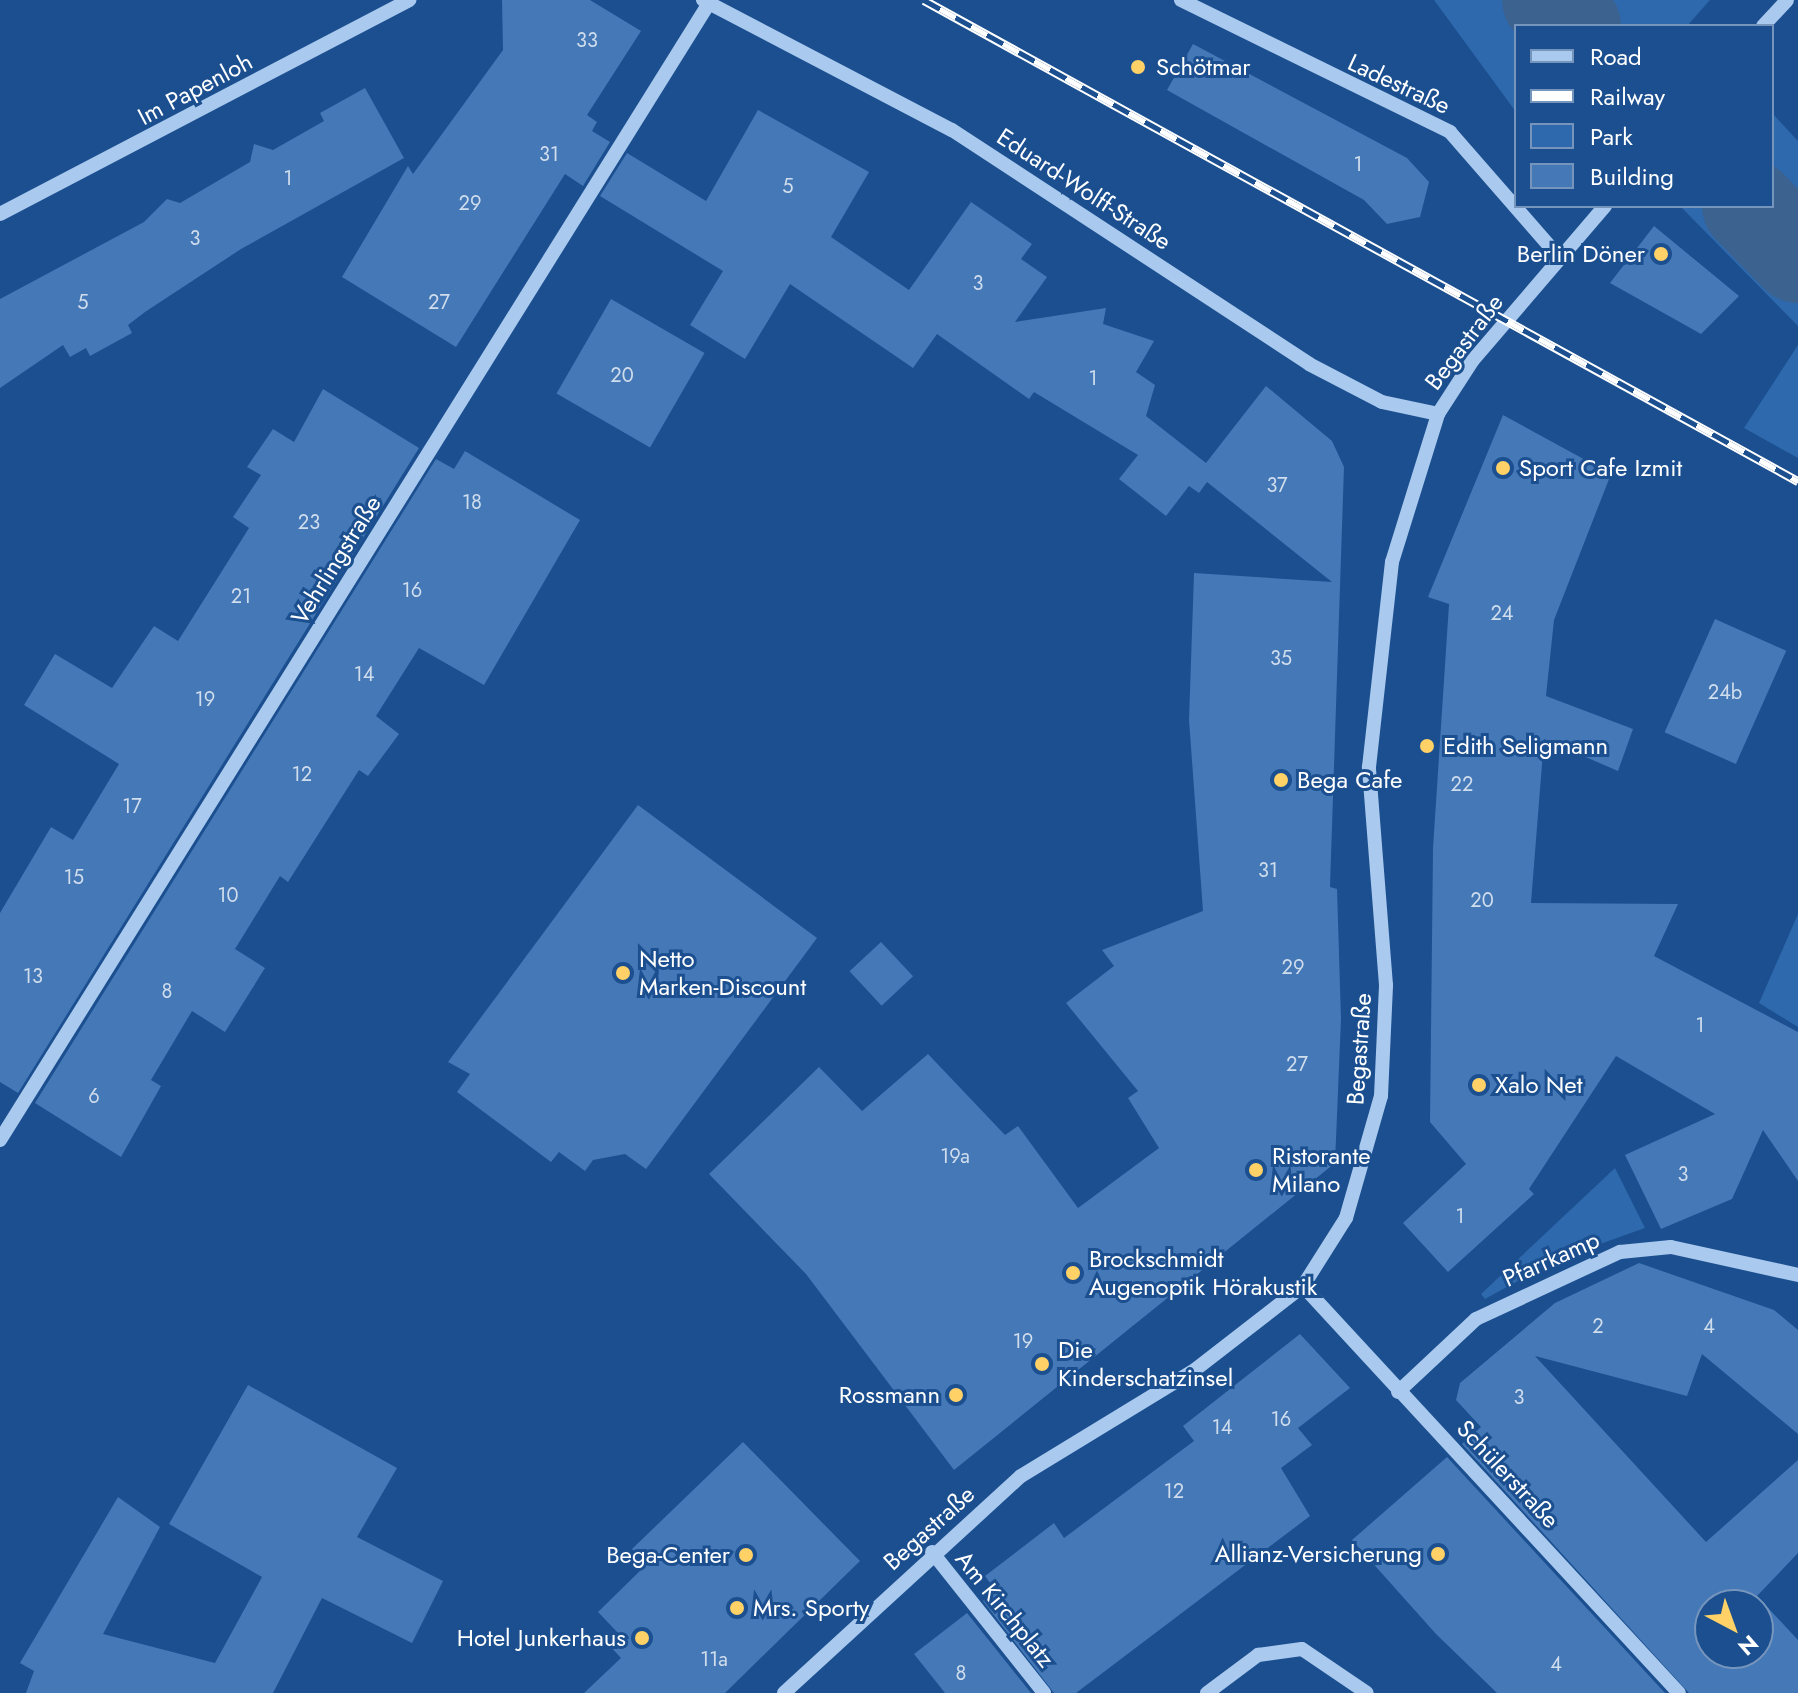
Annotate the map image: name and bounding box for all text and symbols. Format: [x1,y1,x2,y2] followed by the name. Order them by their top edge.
[1514,24,1774,208] legend
[576,28,598,52] house number: 33
[1590,39,1642,74] text: Road
[133,47,257,131] street label: Im Papenloh
[1343,48,1455,120] street label: Ladestraße
[1156,53,1251,81] place label: Schötmar
[1127,56,1149,78] marker: Schötmar
[1590,79,1665,114] text: Railway
[1590,119,1633,154] text: Park
[992,122,1176,256] street label: Eduard-Wolff-Straße
[539,142,559,166] house number: 31
[1354,152,1362,176] house number: 1
[1590,159,1674,194] text: Building
[284,166,292,190] house number: 1
[782,174,794,198] house number: 5
[459,191,481,215] house number: 29
[190,226,200,250] house number: 3
[1517,240,1645,268] place label: Berlin Döner
[1652,245,1670,263] marker: Berlin Döner
[973,271,983,295] house number: 3
[1419,289,1509,395] street label: Begastraße
[77,290,89,314] house number: 5
[428,290,450,314] house number: 27
[610,363,634,387] house number: 20
[1089,366,1097,390] house number: 1
[1519,454,1682,482] place label: Sport Cafe Izmit
[1494,459,1512,477] marker: Sport Cafe Izmit
[1266,473,1288,497] house number: 37
[285,490,387,630] street label: Vehrlingstraße
[462,490,482,514] house number: 18
[298,510,320,534] house number: 23
[402,578,422,602] house number: 16
[231,584,251,608] house number: 21
[1490,601,1514,625] house number: 24
[1270,646,1292,670] house number: 35
[354,662,374,686] house number: 14
[1708,680,1742,704] house number: 24b
[195,687,215,711] house number: 19
[1443,732,1608,760] place label: Edith Seligmann
[1418,737,1436,755] marker: Edith Seligmann
[292,762,312,786] house number: 12
[1297,766,1402,794] place label: Bega Cafe
[1272,771,1290,789] marker: Bega Cafe
[1451,772,1473,796] house number: 22
[122,794,142,818] house number: 17
[1258,858,1278,882] house number: 31
[64,865,84,889] house number: 15
[218,883,238,907] house number: 10
[1470,888,1494,912] house number: 20
[639,945,806,1001] place label: Netto Marken-Discount
[1282,955,1304,979] house number: 29
[23,964,43,988] house number: 13
[614,964,632,982] marker: Netto Marken-Discount
[162,979,172,1003] house number: 8
[1341,992,1377,1106] street label: Begastraße
[1696,1013,1704,1037] house number: 1
[1286,1052,1308,1076] house number: 27
[1495,1071,1582,1099] place label: Xalo Net
[1470,1076,1488,1094] marker: Xalo Net
[88,1084,100,1108] house number: 6
[1272,1142,1371,1198] place label: Ristorante Milano
[940,1144,970,1168] house number: 19a
[1247,1161,1265,1179] marker: Ristorante Milano
[1678,1162,1688,1186] house number: 3
[1456,1204,1464,1228] house number: 1
[1498,1225,1604,1293] street label: Pfarrkamp
[1089,1245,1317,1301] place label: Brockschmidt Augenoptik Hörakustik
[1064,1264,1082,1282] marker: Brockschmidt Augenoptik Hörakustik
[1592,1314,1604,1338] house number: 2
[1703,1314,1715,1338] house number: 4
[1013,1329,1033,1353] house number: 19
[1058,1336,1233,1392] place label: Die Kinderschatzinsel
[1033,1355,1051,1373] marker: Die Kinderschatzinsel
[839,1381,940,1409] place label: Rossmann
[1514,1385,1524,1409] house number: 3
[947,1386,965,1404] marker: Rossmann
[1271,1407,1291,1431] house number: 16
[1451,1414,1565,1534] street label: Schülerstraße
[1212,1415,1232,1439] house number: 14
[1164,1479,1184,1503] house number: 12
[878,1480,980,1576] street label: Begastraße
[1215,1540,1422,1568] place label: Allianz-Versicherung
[606,1541,730,1569] place label: Bega-Center
[949,1545,1061,1673] street label: Am Kirchplatz
[1429,1545,1447,1563] marker: Allianz-Versicherung
[737,1546,755,1564] marker: Bega-Center
[1694,1589,1774,1669] north arrow
[753,1594,869,1622] place label: Mrs. Sporty
[728,1599,746,1617] marker: Mrs. Sporty
[457,1624,626,1652] place label: Hotel Junkerhaus
[1731,1628,1766,1663] text: N
[633,1629,651,1647] marker: Hotel Junkerhaus
[700,1647,728,1671] house number: 11a
[1550,1652,1562,1676] house number: 4
[956,1661,966,1685] house number: 8

